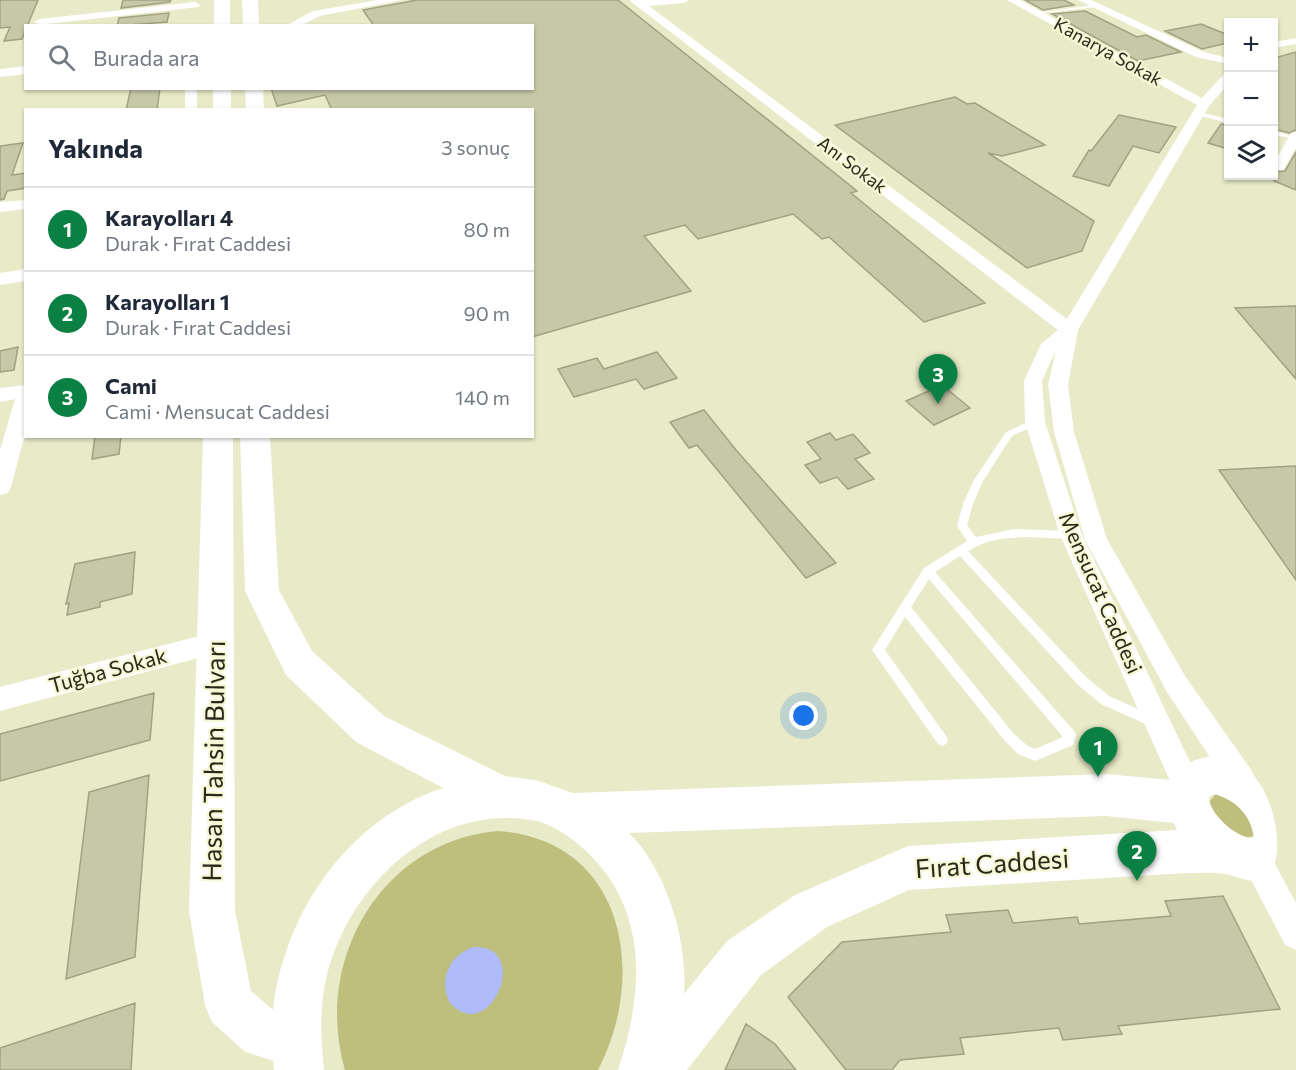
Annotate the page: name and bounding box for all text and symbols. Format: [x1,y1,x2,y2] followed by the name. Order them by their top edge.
[1050,12,1167,90] street label: Kanarya Sokak
[1224,18,1278,180] map controls
[1224,18,1278,72] button: +
[24,24,534,90] search box
[45,41,78,74] icon: search
[93,44,200,71] text: Burada ara
[1224,72,1278,126] button: −
[1224,126,1278,180] button: layers
[814,131,892,198] street label: Anı Sokak
[48,132,143,163] text: Yakında
[441,135,510,159] text: 3 sonuç
[105,204,233,231] text: Karayolları 4
[63,217,72,241] text: 1
[464,217,510,241] text: 80 m
[105,231,291,255] text: Durak · Fırat Caddesi
[105,288,230,315] text: Karayolları 1
[62,301,73,325] text: 2
[464,301,510,325] text: 90 m
[105,315,291,339] text: Durak · Fırat Caddesi
[918,354,958,404] pin: 3
[105,372,157,399] text: Cami
[62,385,73,409] text: 3
[455,385,510,409] text: 140 m
[105,399,330,423] text: Cami · Mensucat Caddesi
[1055,508,1148,677] street label: Mensucat Caddesi
[195,640,230,882] street label: Hasan Tahsin Bulvarı
[46,642,169,697] street label: Tuğba Sokak
[789,701,818,730] your location
[1078,728,1118,777] pin: 1
[1118,832,1156,881] pin: 2
[914,842,1070,883] street label: Fırat Caddesi

